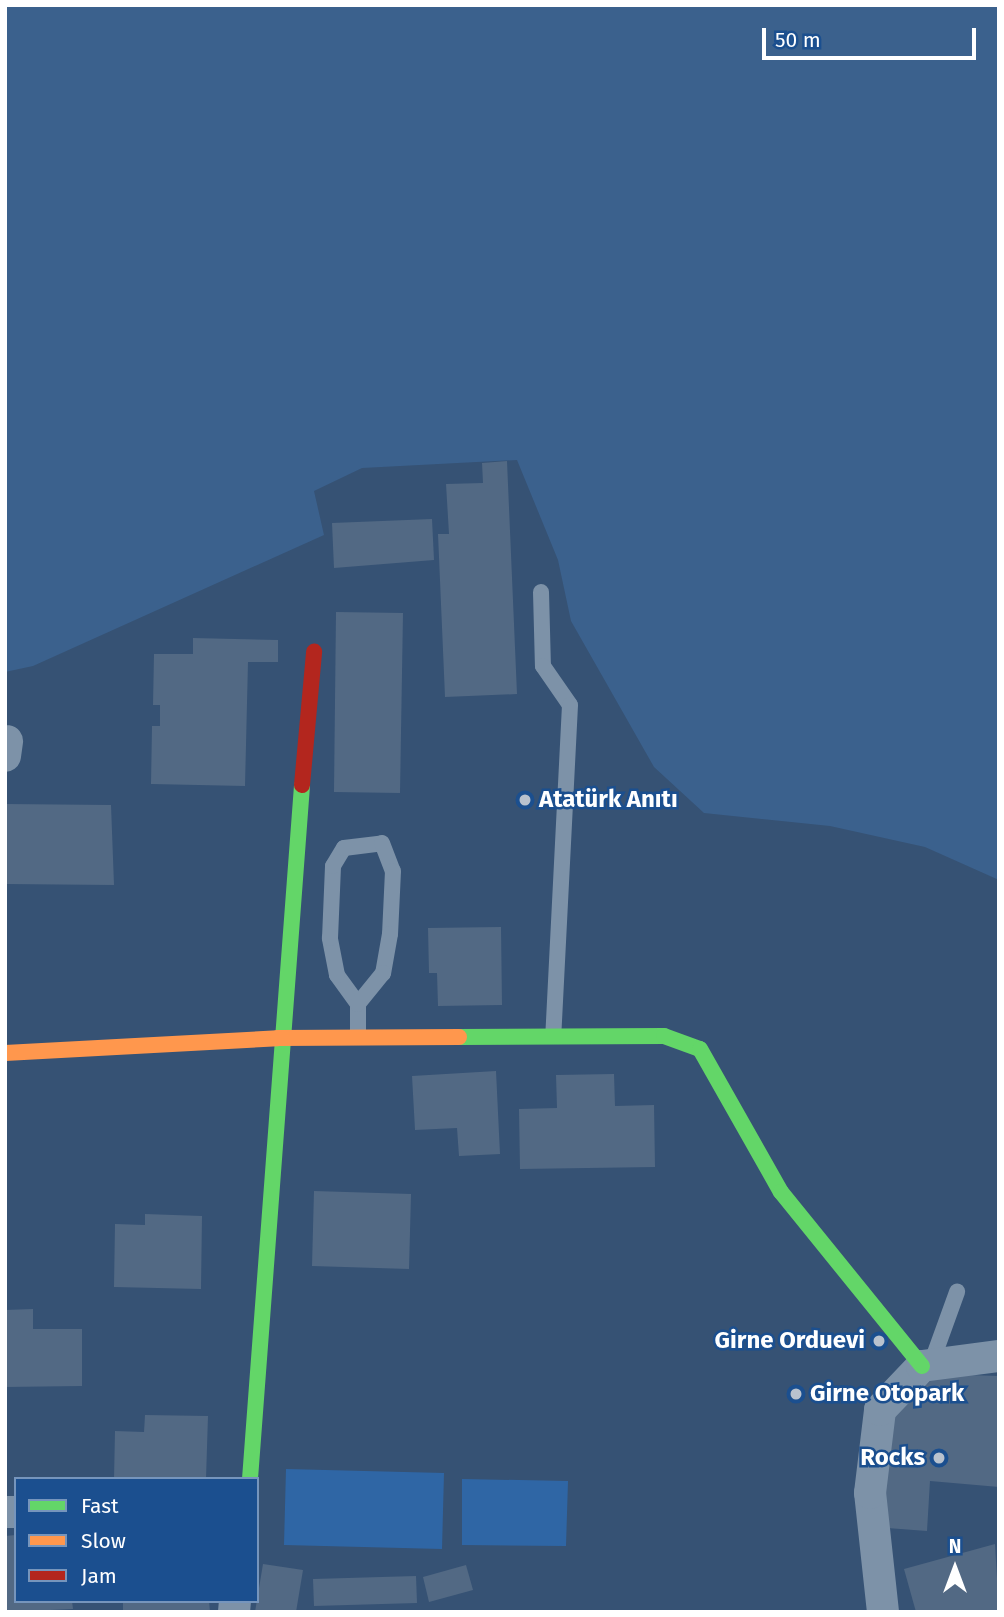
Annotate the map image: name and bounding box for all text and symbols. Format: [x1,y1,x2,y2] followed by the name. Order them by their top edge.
[766,14,979,58] scale bar
[775,27,821,53] text: 50 m
[539,786,678,814] place label: Atatürk Anıtı
[517,792,533,808] marker: Atatürk Anıtı
[715,1327,865,1355] place label: Girne Orduevi
[871,1333,887,1349] marker: Girne Orduevi
[810,1380,964,1408] place label: Girne Otopark
[788,1386,804,1402] marker: Girne Otopark
[860,1444,925,1472] place label: Rocks
[931,1450,947,1466] marker: Rocks
[14,1477,259,1603] legend
[81,1493,119,1519] text: Fast
[81,1528,126,1554] text: Slow
[920,1533,990,1603] north arrow
[949,1535,961,1558] text: N
[81,1563,117,1589] text: Jam

